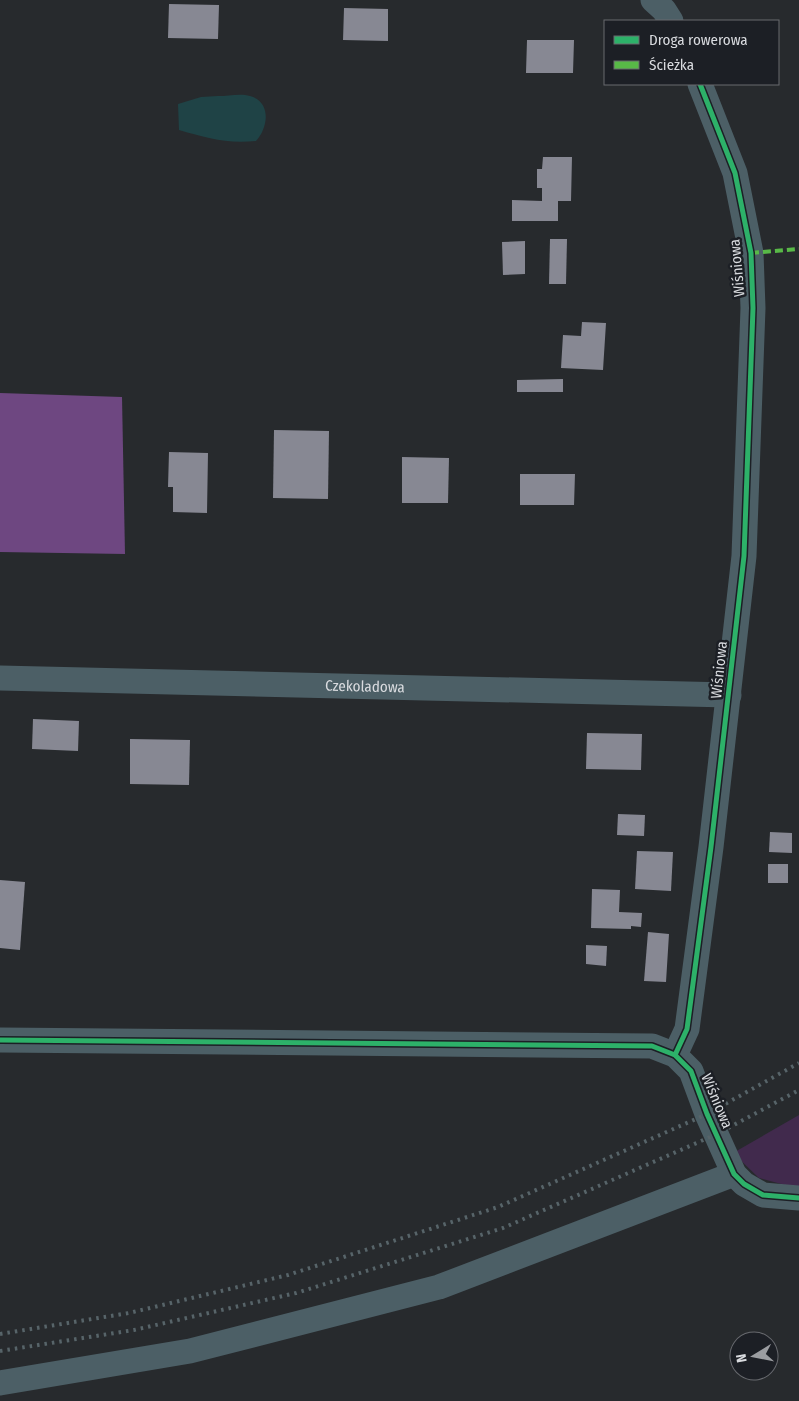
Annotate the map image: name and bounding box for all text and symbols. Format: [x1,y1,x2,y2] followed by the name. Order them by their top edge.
[604,20,779,85] legend
[649,31,748,49] text: Droga rowerowa
[649,56,694,74] text: Ścieżka
[726,238,748,298] street label: Wiśniowa
[707,640,731,700] street label: Wiśniowa
[325,677,405,696] street label: Czekoladowa
[697,1071,737,1131] street label: Wiśniowa
[729,1331,779,1381] north arrow
[733,1353,751,1364] text: N

